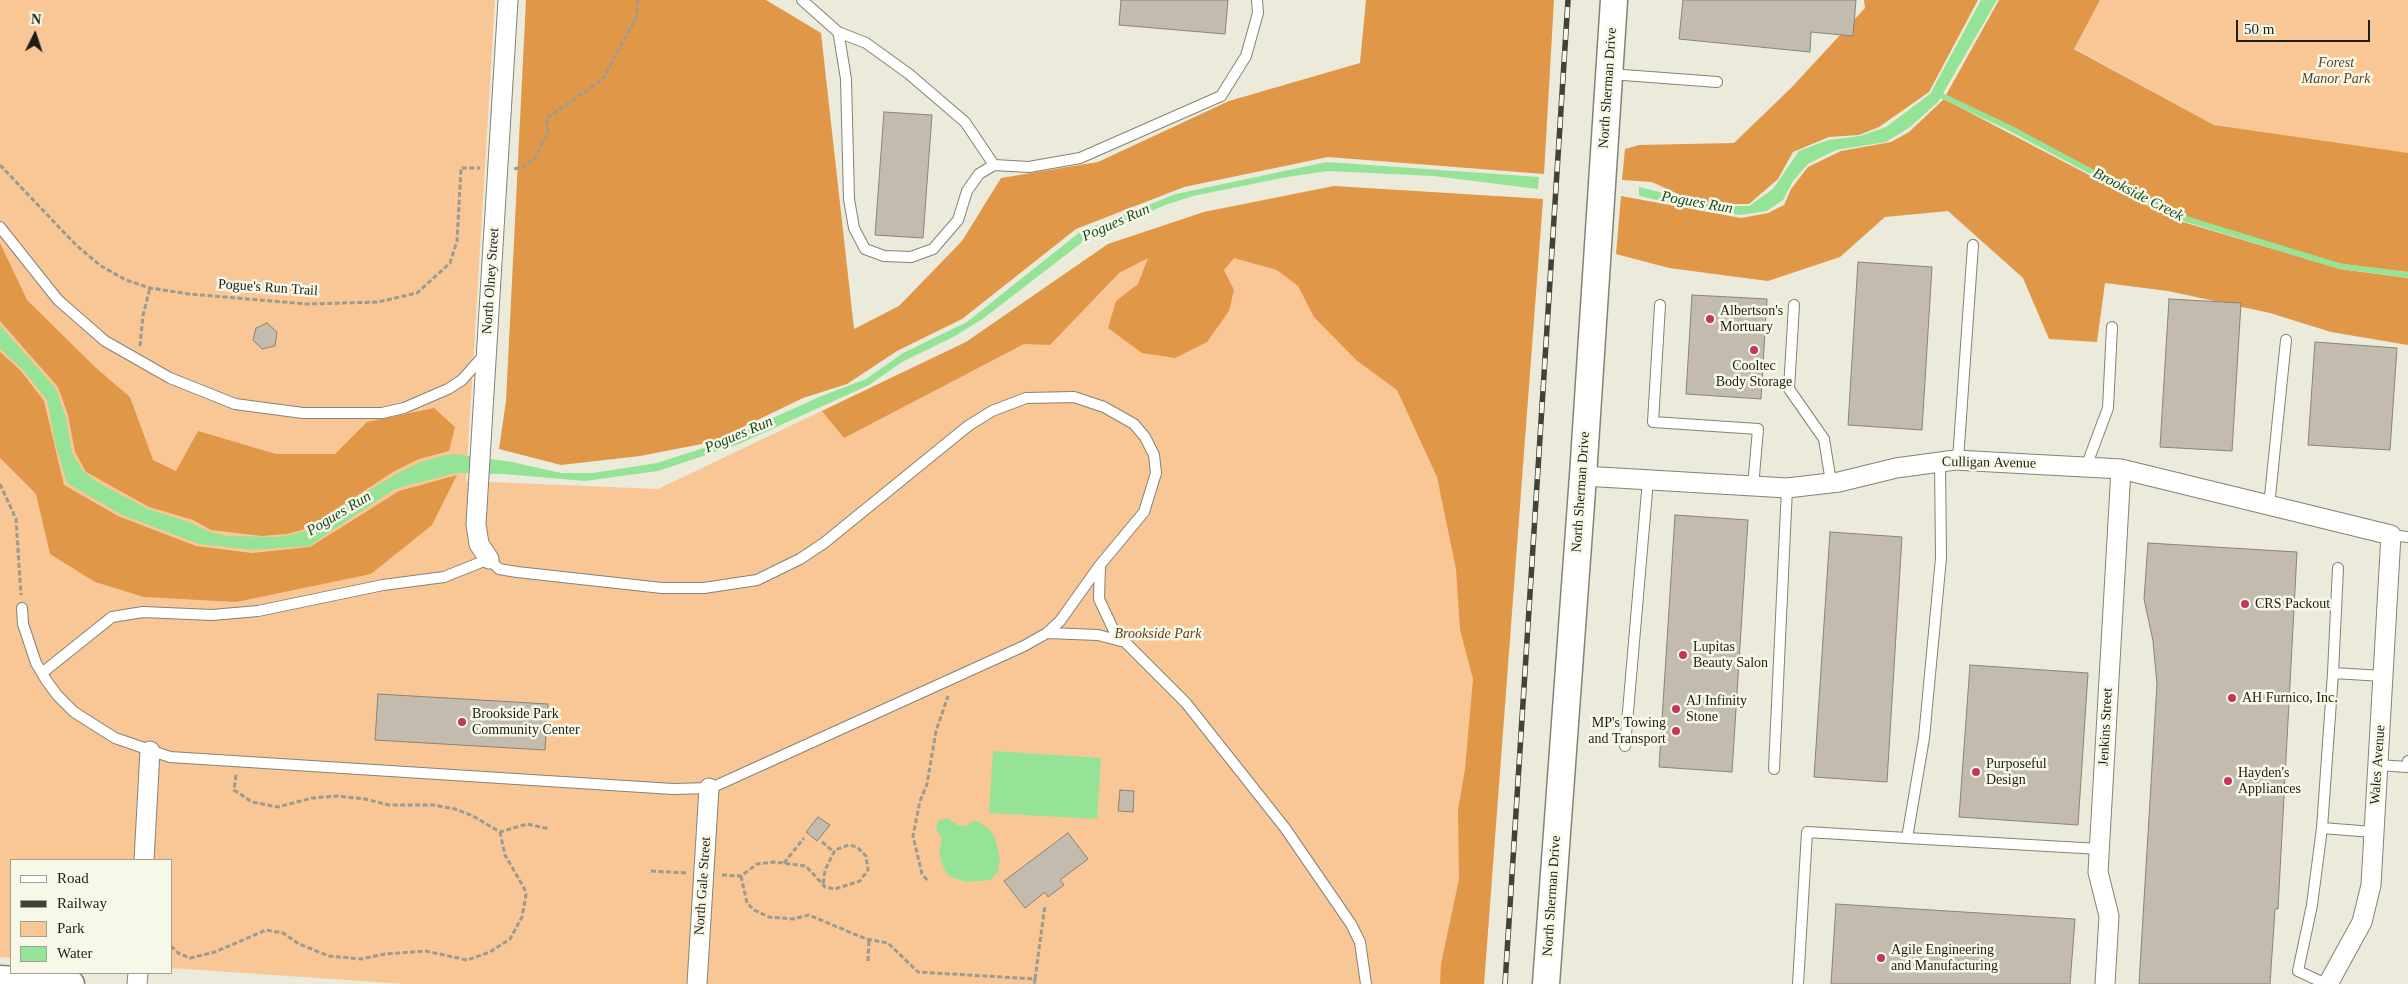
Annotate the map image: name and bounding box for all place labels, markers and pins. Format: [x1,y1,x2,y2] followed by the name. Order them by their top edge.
[1720,303,1783,336] place label: Albertson's Mortuary
[1704,313,1716,325] marker: Albertson's Mortuary
[1748,344,1760,356] marker: Cooltec Body Storage
[1716,358,1792,391] place label: Cooltec Body Storage
[2255,596,2330,612] place label: CRS Packout
[2239,598,2251,610] marker: CRS Packout
[1693,639,1768,672] place label: Lupitas Beauty Salon
[1677,649,1689,661] marker: Lupitas Beauty Salon
[2242,690,2338,706] place label: AH Furnico, Inc.
[2226,692,2238,704] marker: AH Furnico, Inc.
[1686,693,1747,726] place label: AJ Infinity Stone
[1670,703,1682,715] marker: AJ Infinity Stone
[472,706,580,739] place label: Brookside Park Community Center
[1588,715,1666,748] place label: MP's Towing and Transport
[456,716,468,728] marker: Brookside Park Community Center
[1670,725,1682,737] marker: MP's Towing and Transport
[1986,756,2047,789] place label: Purposeful Design
[2238,765,2301,798] place label: Hayden's Appliances
[1970,766,1982,778] marker: Purposeful Design
[2222,775,2234,787] marker: Hayden's Appliances
[1891,942,1998,974] place label: Agile Engineering and Manufacturing
[1875,952,1887,964] marker: Agile Engineering and Manufacturing

